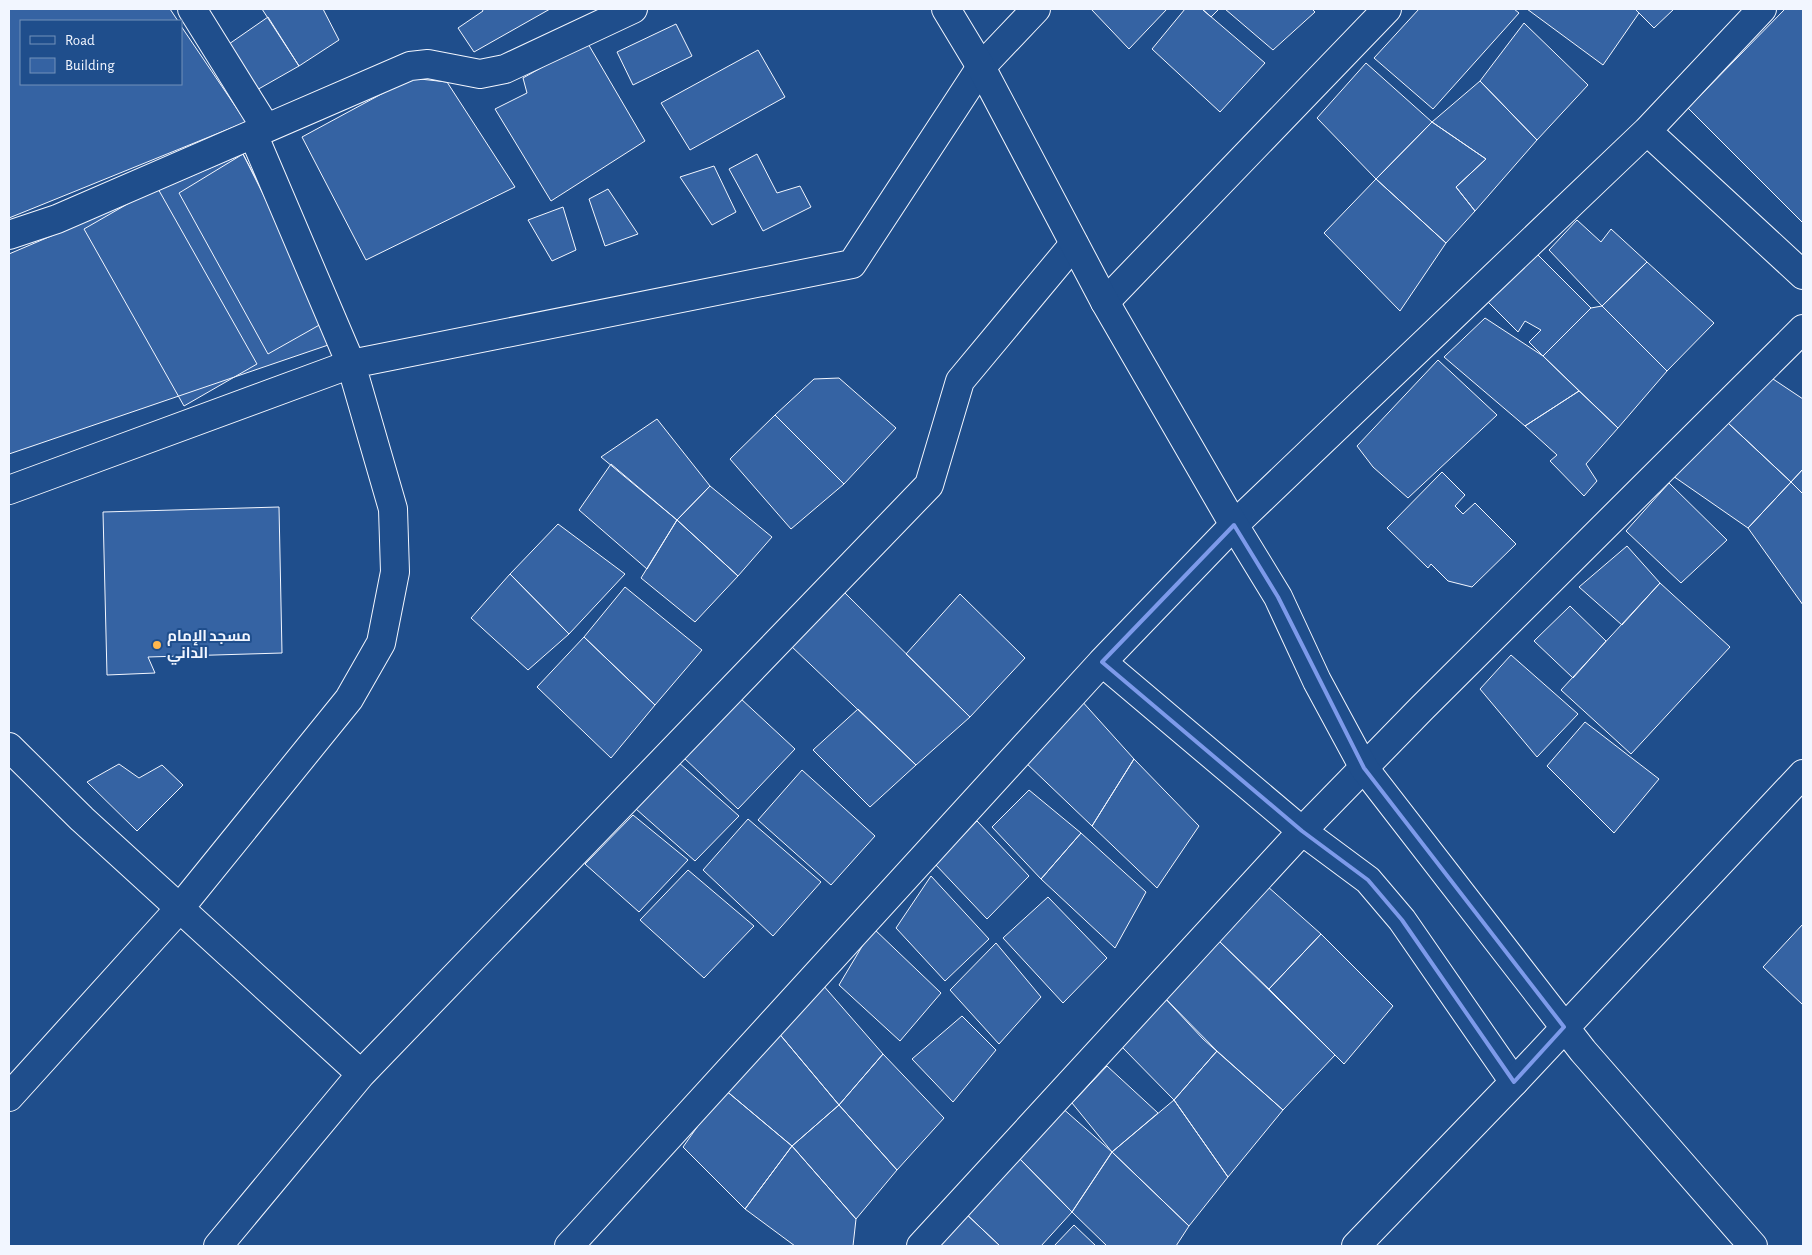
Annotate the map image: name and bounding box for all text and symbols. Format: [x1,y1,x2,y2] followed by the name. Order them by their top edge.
[20,20,182,85] legend
[65,33,95,48] text: Road
[65,58,115,73] text: Building
[167,629,251,665] place label: مسجد الإمام الداني
[151,639,163,651] marker: مسجد الإمام الداني

